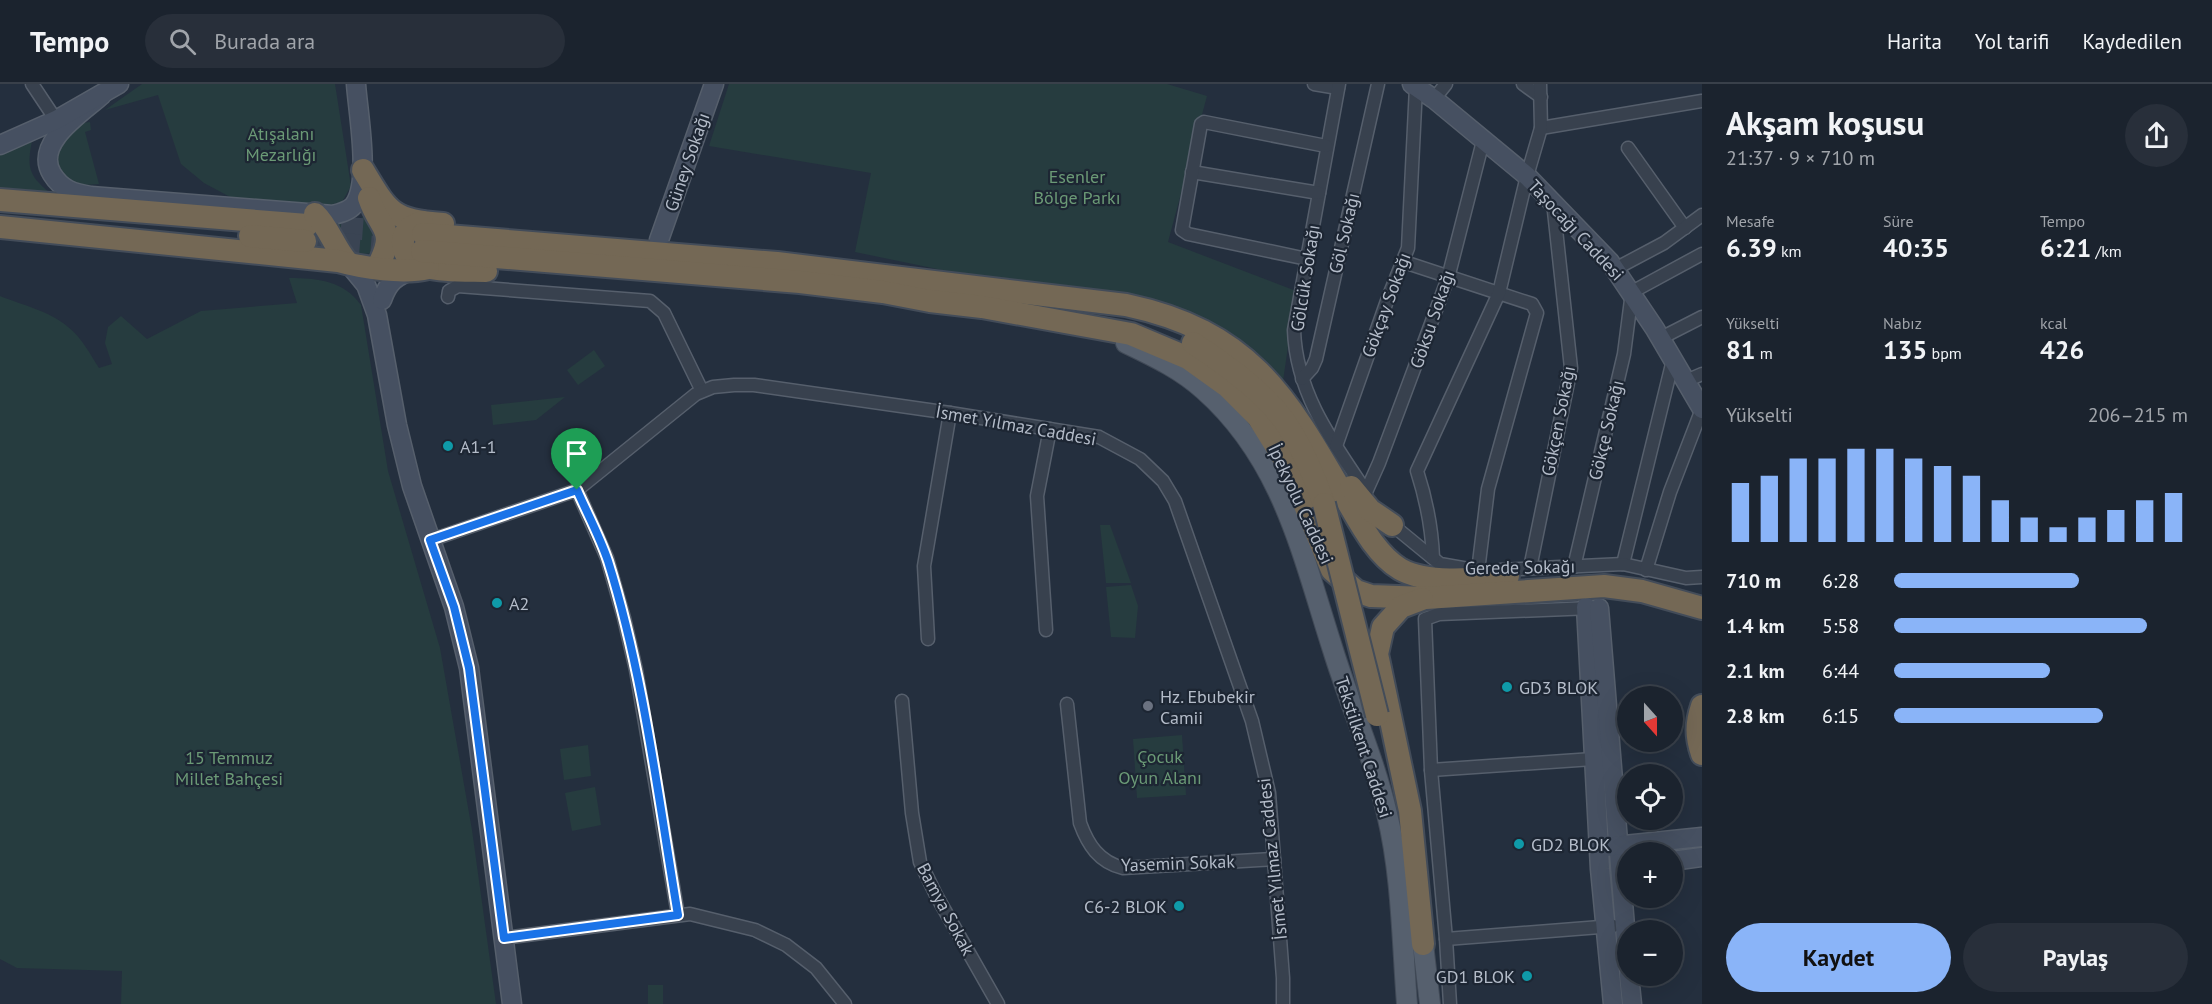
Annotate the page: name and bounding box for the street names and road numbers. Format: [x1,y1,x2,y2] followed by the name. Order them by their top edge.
[659,110,715,214] street label: Güney Sokağı
[1523,174,1629,286] street label: Taşocağı Caddesi
[1324,190,1364,276] street label: Göl Sokağı
[1285,223,1325,333] street label: Gölcük Sokağı
[1356,249,1416,361] street label: Gökçay Sokağı
[1404,267,1460,371] street label: Göksu Sokağı
[1536,364,1580,478] street label: Gökçen Sokağı
[1583,378,1629,482] street label: Gökçe Sokağı
[934,400,1098,450] street label: İsmet Yılmaz Caddesi
[1263,440,1339,568] street label: İpekyolu Caddesi
[1465,555,1575,579] street label: Gerede Sokağı
[1330,673,1398,821] street label: Tekstilkent Caddesi
[1252,777,1292,941] street label: İsmet Yılmaz Caddesi
[1121,850,1236,876] street label: Yasemin Sokak
[912,859,980,960] street label: Bamya Sokak

